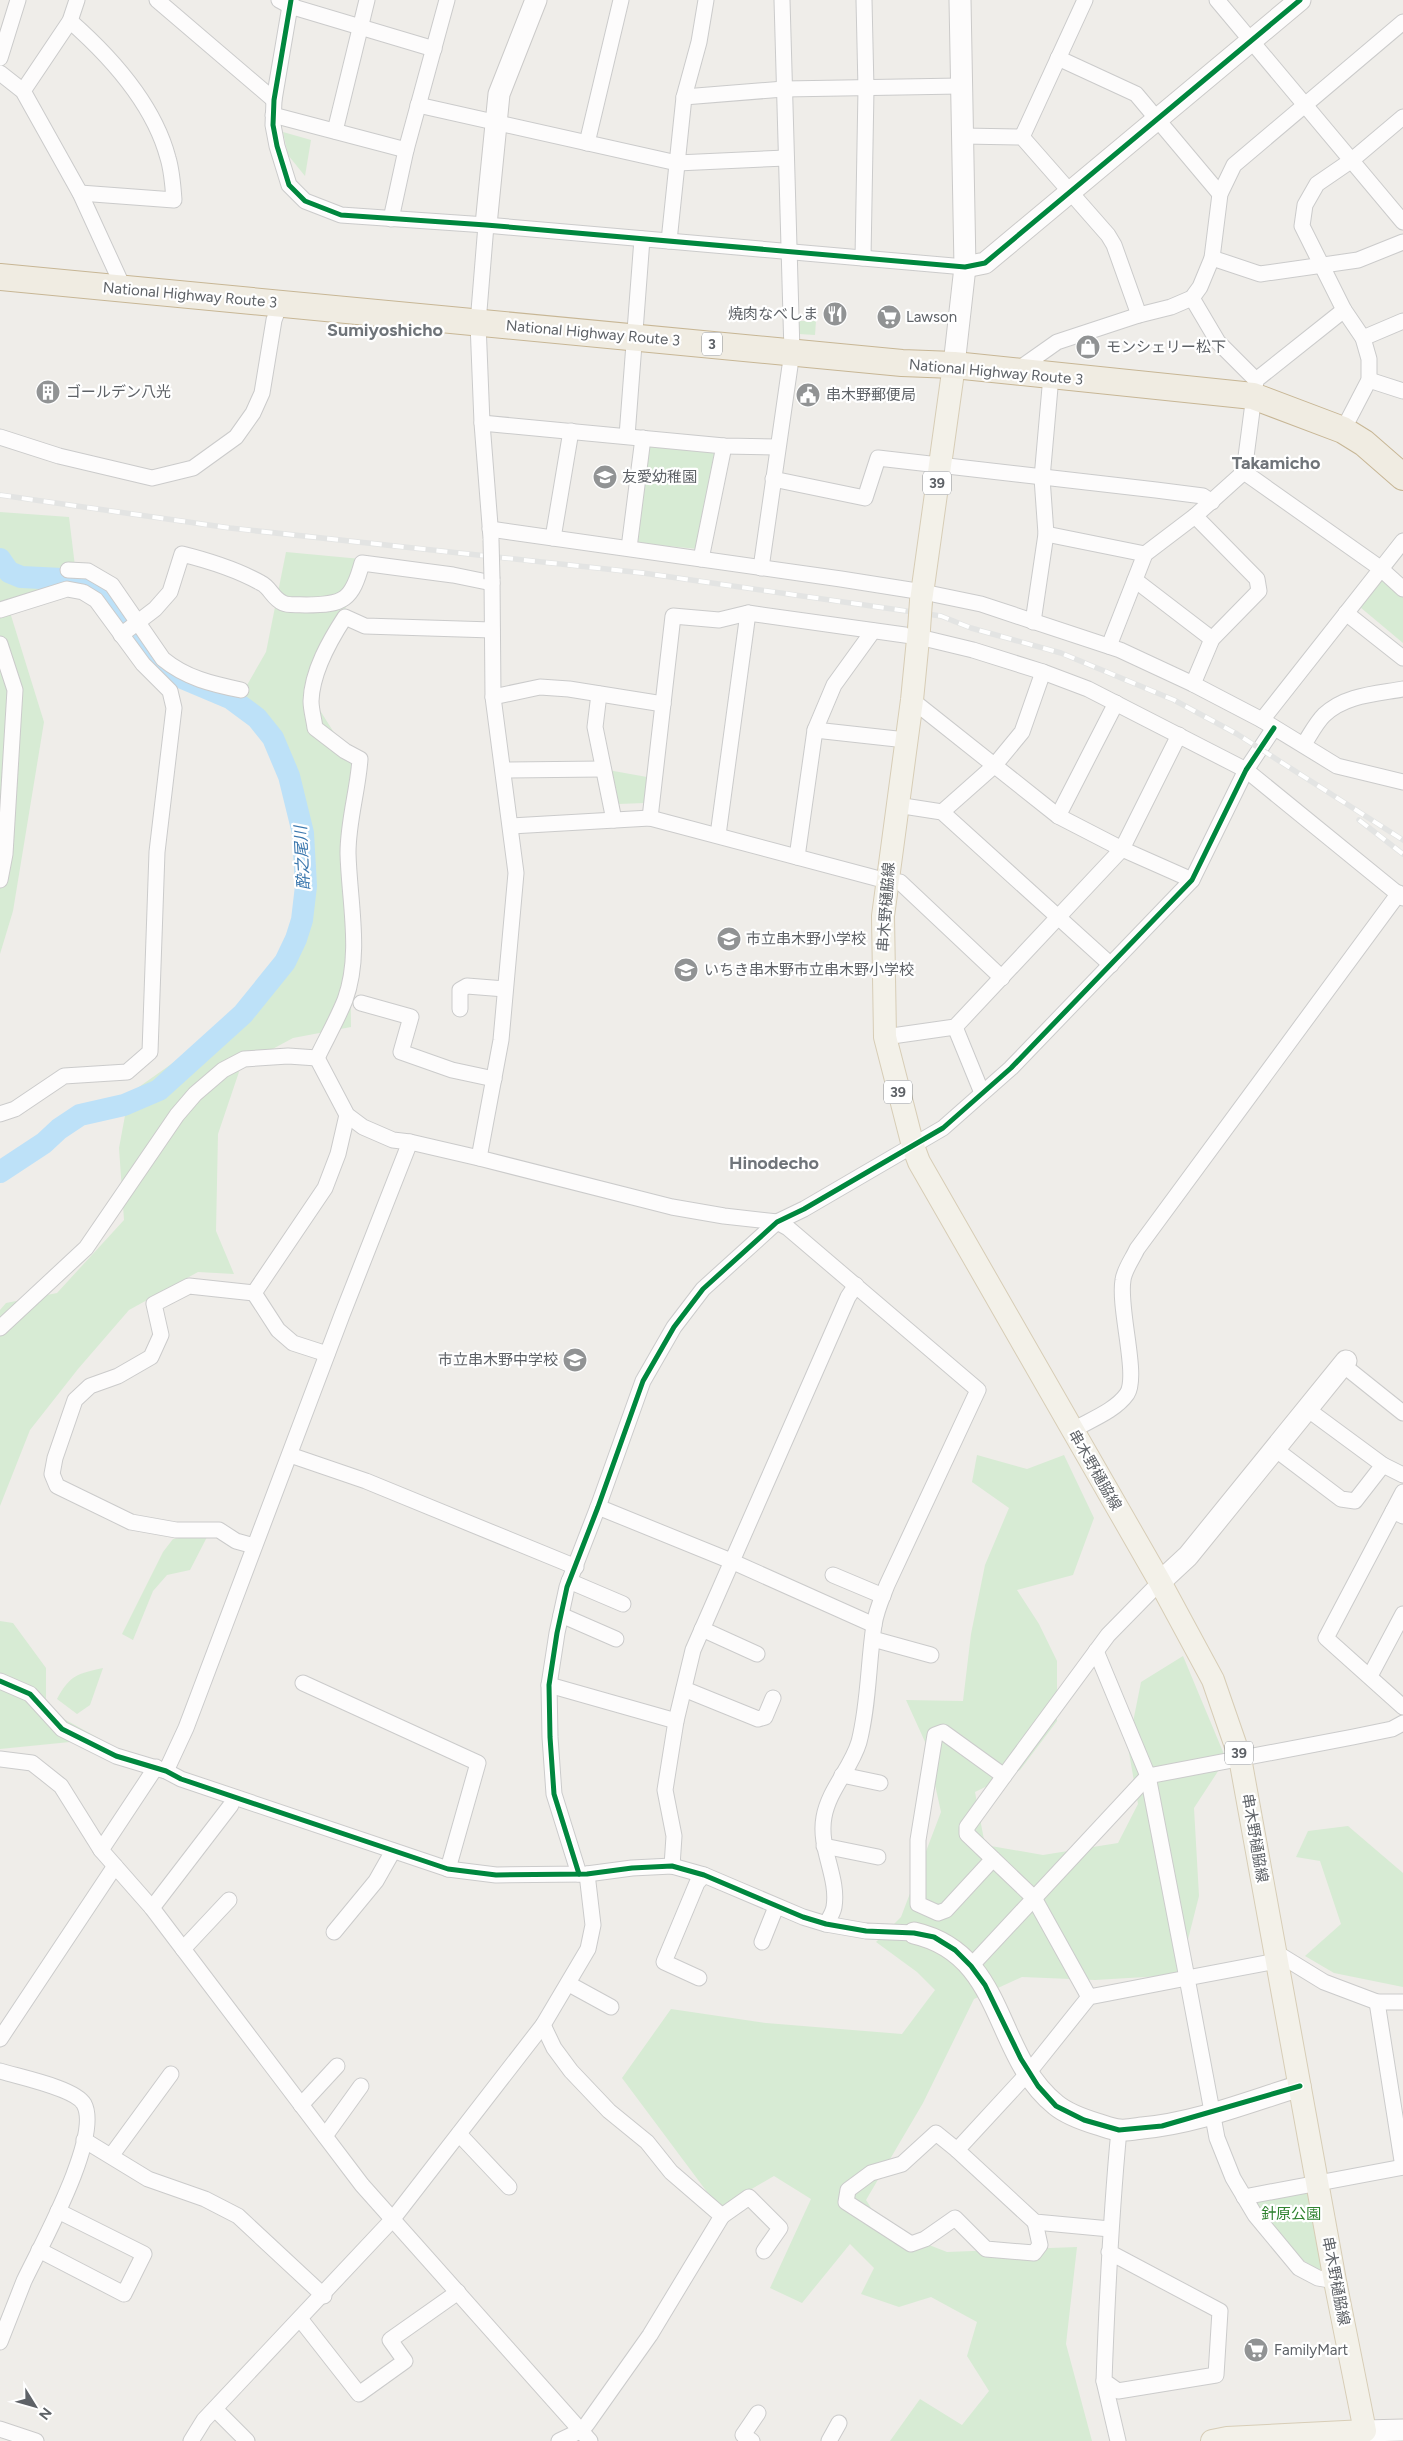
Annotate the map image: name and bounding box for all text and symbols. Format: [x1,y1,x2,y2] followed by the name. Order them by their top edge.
[102,278,278,312] street label: National Highway Route 3
[822,301,848,327] restaurant icon: 焼肉なべしま
[876,304,902,330] supermarket icon: Lawson
[728,305,818,323] place label: 焼肉なべしま
[906,308,957,326] place label: Lawson
[505,316,681,350] street label: National Highway Route 3
[327,319,443,341] district label: Sumiyoshicho
[702,332,722,356] road number: 3
[1075,334,1101,360] shop icon: モンシェリー松下
[1106,338,1226,356] place label: モンシェリー松下
[908,355,1084,389] street label: National Highway Route 3
[35,379,61,405] building icon: ゴールデン八光
[795,382,821,408] public building icon: 串木野郵便局
[66,383,171,401] place label: ゴールデン八光
[826,386,916,404] place label: 串木野郵便局
[1232,452,1320,474] district label: Takamicho
[592,464,618,490] school or university icon: 友愛幼稚園
[622,468,697,486] place label: 友愛幼稚園
[923,472,951,494] road number: 39
[291,824,313,890] water label: 酔之尾川
[874,861,898,953] street label: 串木野樋脇線
[716,926,742,952] school or university icon: 市立串木野小学校
[746,930,866,948] place label: 市立串木野小学校
[673,957,699,983] school or university icon: いちき串木野市立串木野小学校
[704,961,914,979] place label: いちき串木野市立串木野小学校
[884,1080,912,1104] road number: 39
[729,1152,819,1174] district label: Hinodecho
[562,1347,588,1373] school or university icon: 市立串木野中学校
[438,1351,558,1369] place label: 市立串木野中学校
[1065,1427,1125,1513] street label: 串木野樋脇線
[1225,1742,1253,1765] road number: 39
[1238,1792,1272,1884] street label: 串木野樋脇線
[1261,2205,1321,2223] park label: 針原公園
[1319,2235,1353,2327] street label: 串木野樋脇線
[1243,2337,1269,2363] supermarket icon: FamilyMart
[1274,2341,1349,2359] place label: FamilyMart
[10,2381,60,2431] north arrow
[35,2404,55,2423] text: N

